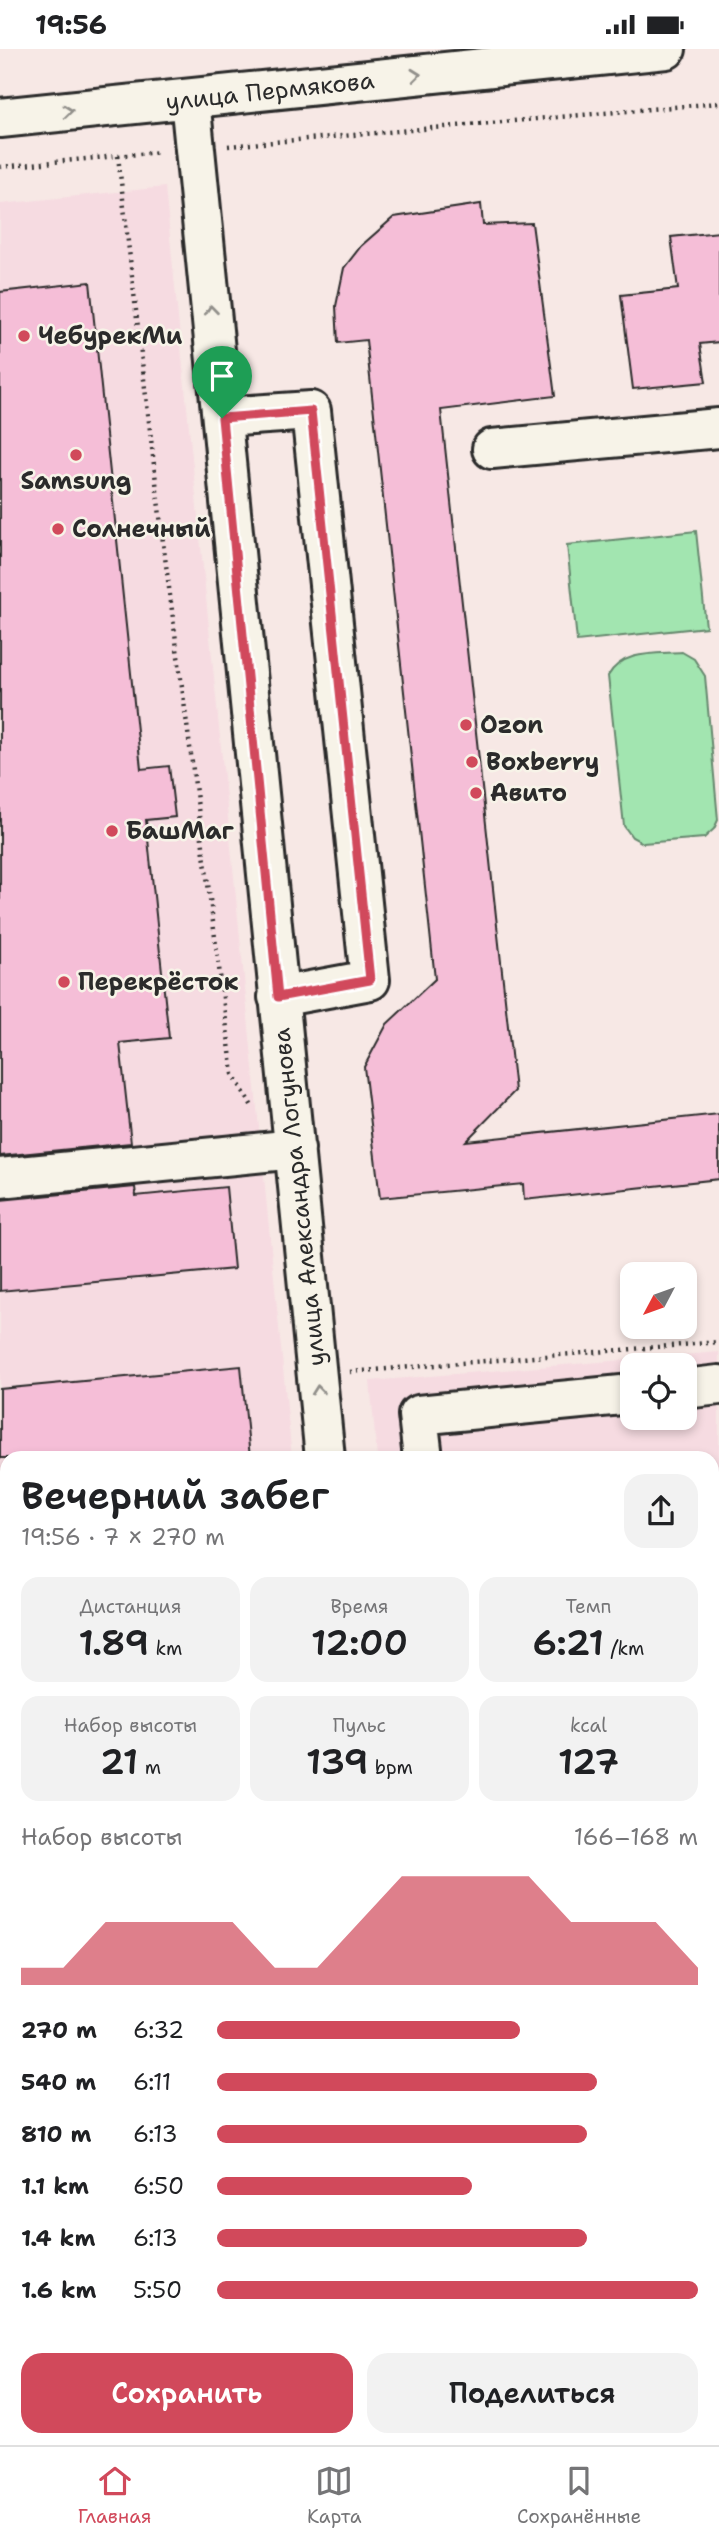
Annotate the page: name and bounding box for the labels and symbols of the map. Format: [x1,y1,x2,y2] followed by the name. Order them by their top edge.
[164,64,376,118] street label: улица Пермякова
[410,68,422,83] one-way arrow
[62,104,74,119] one-way arrow
[203,304,218,316] one-way arrow
[38,320,183,352] place label: ЧебурекМи
[16,328,32,344] marker: ЧебурекМи
[192,346,252,418] pin
[68,447,84,463] marker: Samsung
[21,465,131,497] place label: Samsung
[72,513,211,545] place label: Солнечный
[50,521,66,537] marker: Солнечный
[480,709,543,741] place label: Ozon
[458,717,474,733] marker: Ozon
[486,746,599,778] place label: Boxberry
[464,754,480,770] marker: Boxberry
[490,777,567,809] place label: Авито
[468,785,484,801] marker: Авито
[126,815,235,847] place label: БашМаг
[104,823,120,839] marker: БашМаг
[78,966,239,998] place label: Перекрёсток
[56,974,72,990] marker: Перекрёсток
[265,1026,333,1368] street label: улица Александра Логунова
[620,1262,696,1339] north arrow
[311,1384,326,1396] one-way arrow

